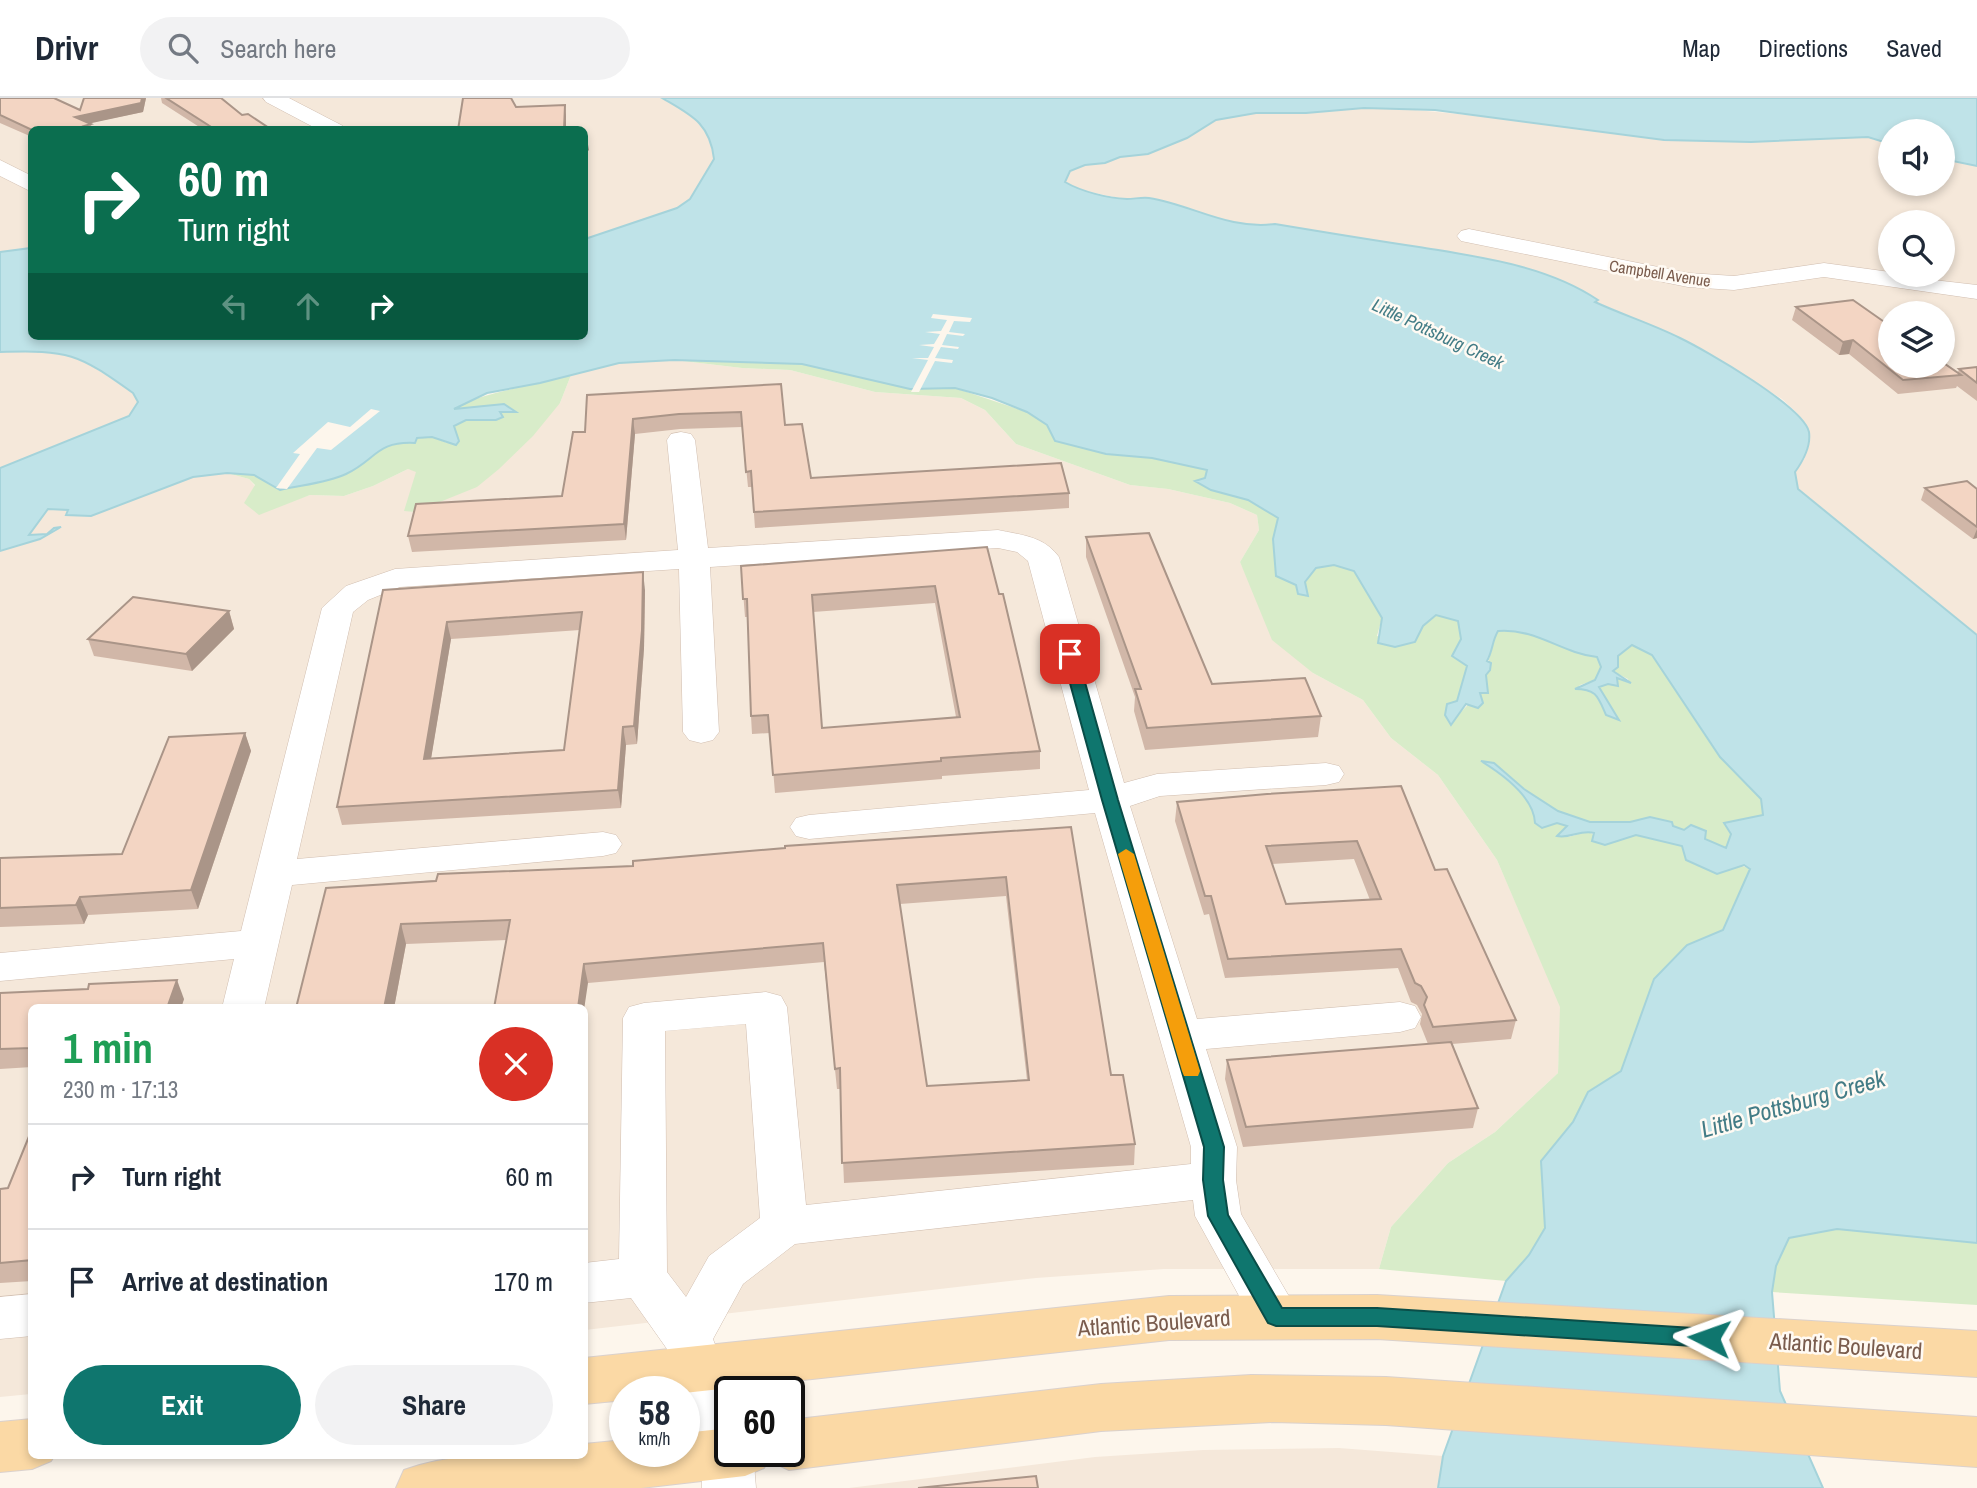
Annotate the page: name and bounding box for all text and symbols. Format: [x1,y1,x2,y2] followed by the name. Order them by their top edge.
[140,17,630,80] search box
[35,26,98,70] text: Drivr
[164,29,202,67] icon: search
[220,31,336,66] text: Search here
[1682,32,1720,64] text: Map
[1758,32,1848,64] text: Directions
[1886,32,1942,64] text: Saved
[1878,119,1955,378] map controls
[1878,119,1955,196] button: sound
[178,145,270,211] text: 60 m
[63,154,154,245] icon: right
[178,208,290,251] text: Turn right
[1878,210,1955,287] button: search
[1608,254,1712,292] street label: Campbell Avenue
[216,287,254,325] icon: left
[289,287,327,325] icon: ahead
[362,287,400,325] icon: right
[1368,292,1509,375] water label: Little Pottsburg Creek
[1878,301,1955,378] button: layers
[1040,624,1100,684] pin
[1051,635,1089,673] icon: arrive
[63,1020,153,1076] text: 1 min
[479,1027,553,1101] button: close
[1697,1061,1890,1145] water label: Little Pottsburg Creek
[63,1074,178,1105] text: 230 m · 17:13
[63,1158,101,1196] icon: right
[122,1159,221,1194] text: Turn right
[506,1159,553,1194] text: 60 m
[63,1263,101,1301] icon: arrive
[122,1264,328,1299] text: Arrive at destination
[494,1264,553,1299] text: 170 m
[1672,1301,1746,1375] position arrow
[1076,1302,1231,1343] street label: Atlantic Boulevard
[1768,1325,1923,1366] street label: Atlantic Boulevard
[63,1365,301,1445] button: Exit
[315,1365,553,1445] button: Share
[714,1376,805,1467] speed limit sign: 60
[639,1389,670,1436] text: 58
[639,1426,671,1451] text: km/h

